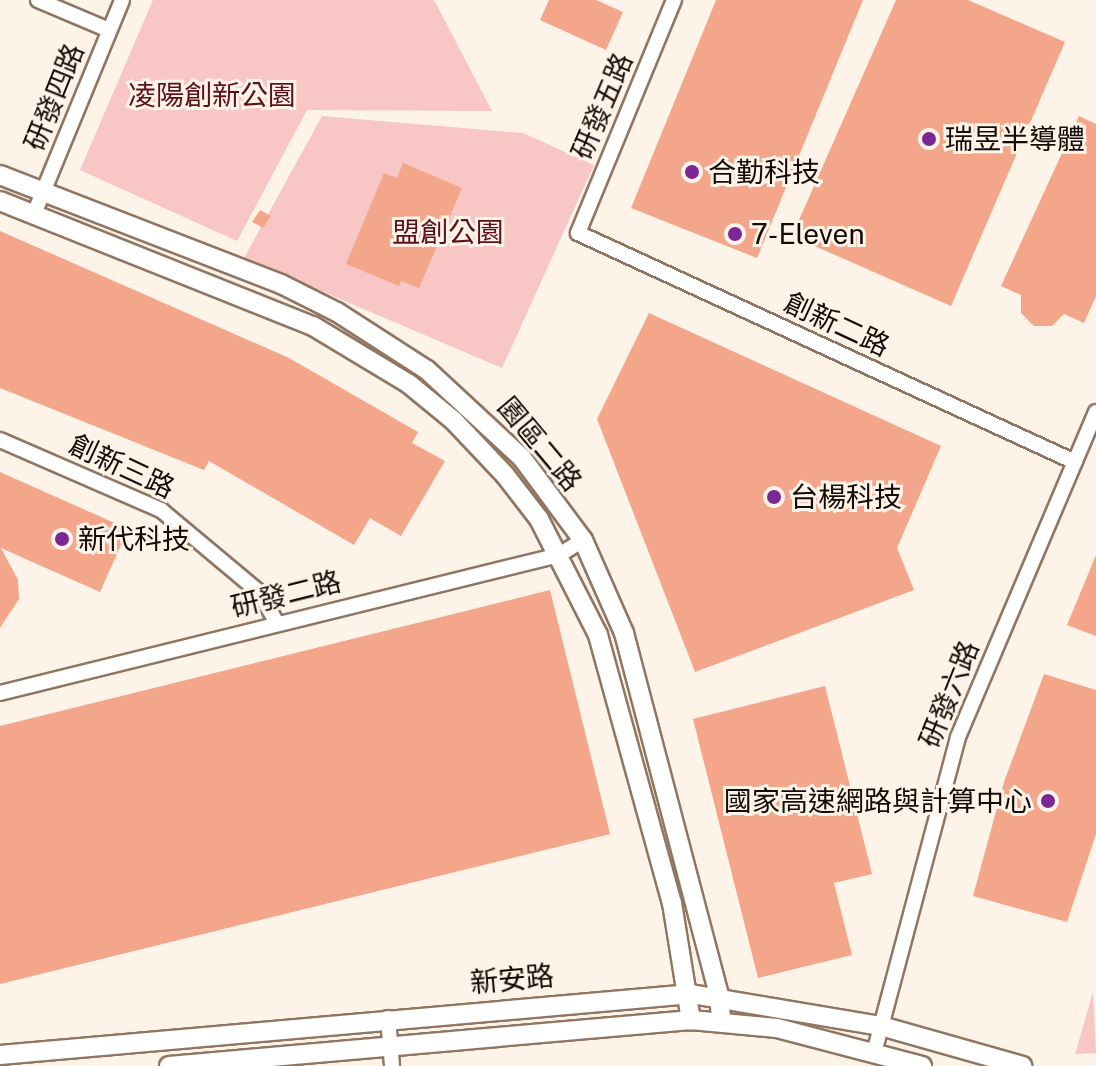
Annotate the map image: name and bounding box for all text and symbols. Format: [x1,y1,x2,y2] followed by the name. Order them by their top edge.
[17,39,91,155] street label: 研發四路
[565,48,639,164] street label: 研發五路
[128,78,296,112] park label: 凌陽創新公園
[945,122,1085,156] place label: 瑞昱半導體
[920,130,938,148] marker: 瑞昱半導體
[708,155,820,189] place label: 合勤科技
[683,163,701,181] marker: 合勤科技
[392,215,504,249] park label: 盟創公園
[751,217,865,251] place label: 7-Eleven
[726,225,744,243] marker: 7-Eleven
[779,285,895,363] street label: 創新二路
[491,390,589,498] street label: 園區二路
[64,427,180,505] street label: 創新三路
[790,480,902,514] place label: 台楊科技
[765,488,783,506] marker: 台楊科技
[78,522,190,556] place label: 新代科技
[53,530,71,548] marker: 新代科技
[228,564,344,624] street label: 研發二路
[912,636,986,752] street label: 研發六路
[724,784,1032,818] place label: 國家高速網路與計算中心
[1039,792,1057,810] marker: 國家高速網路與計算中心
[469,959,555,999] street label: 新安路

